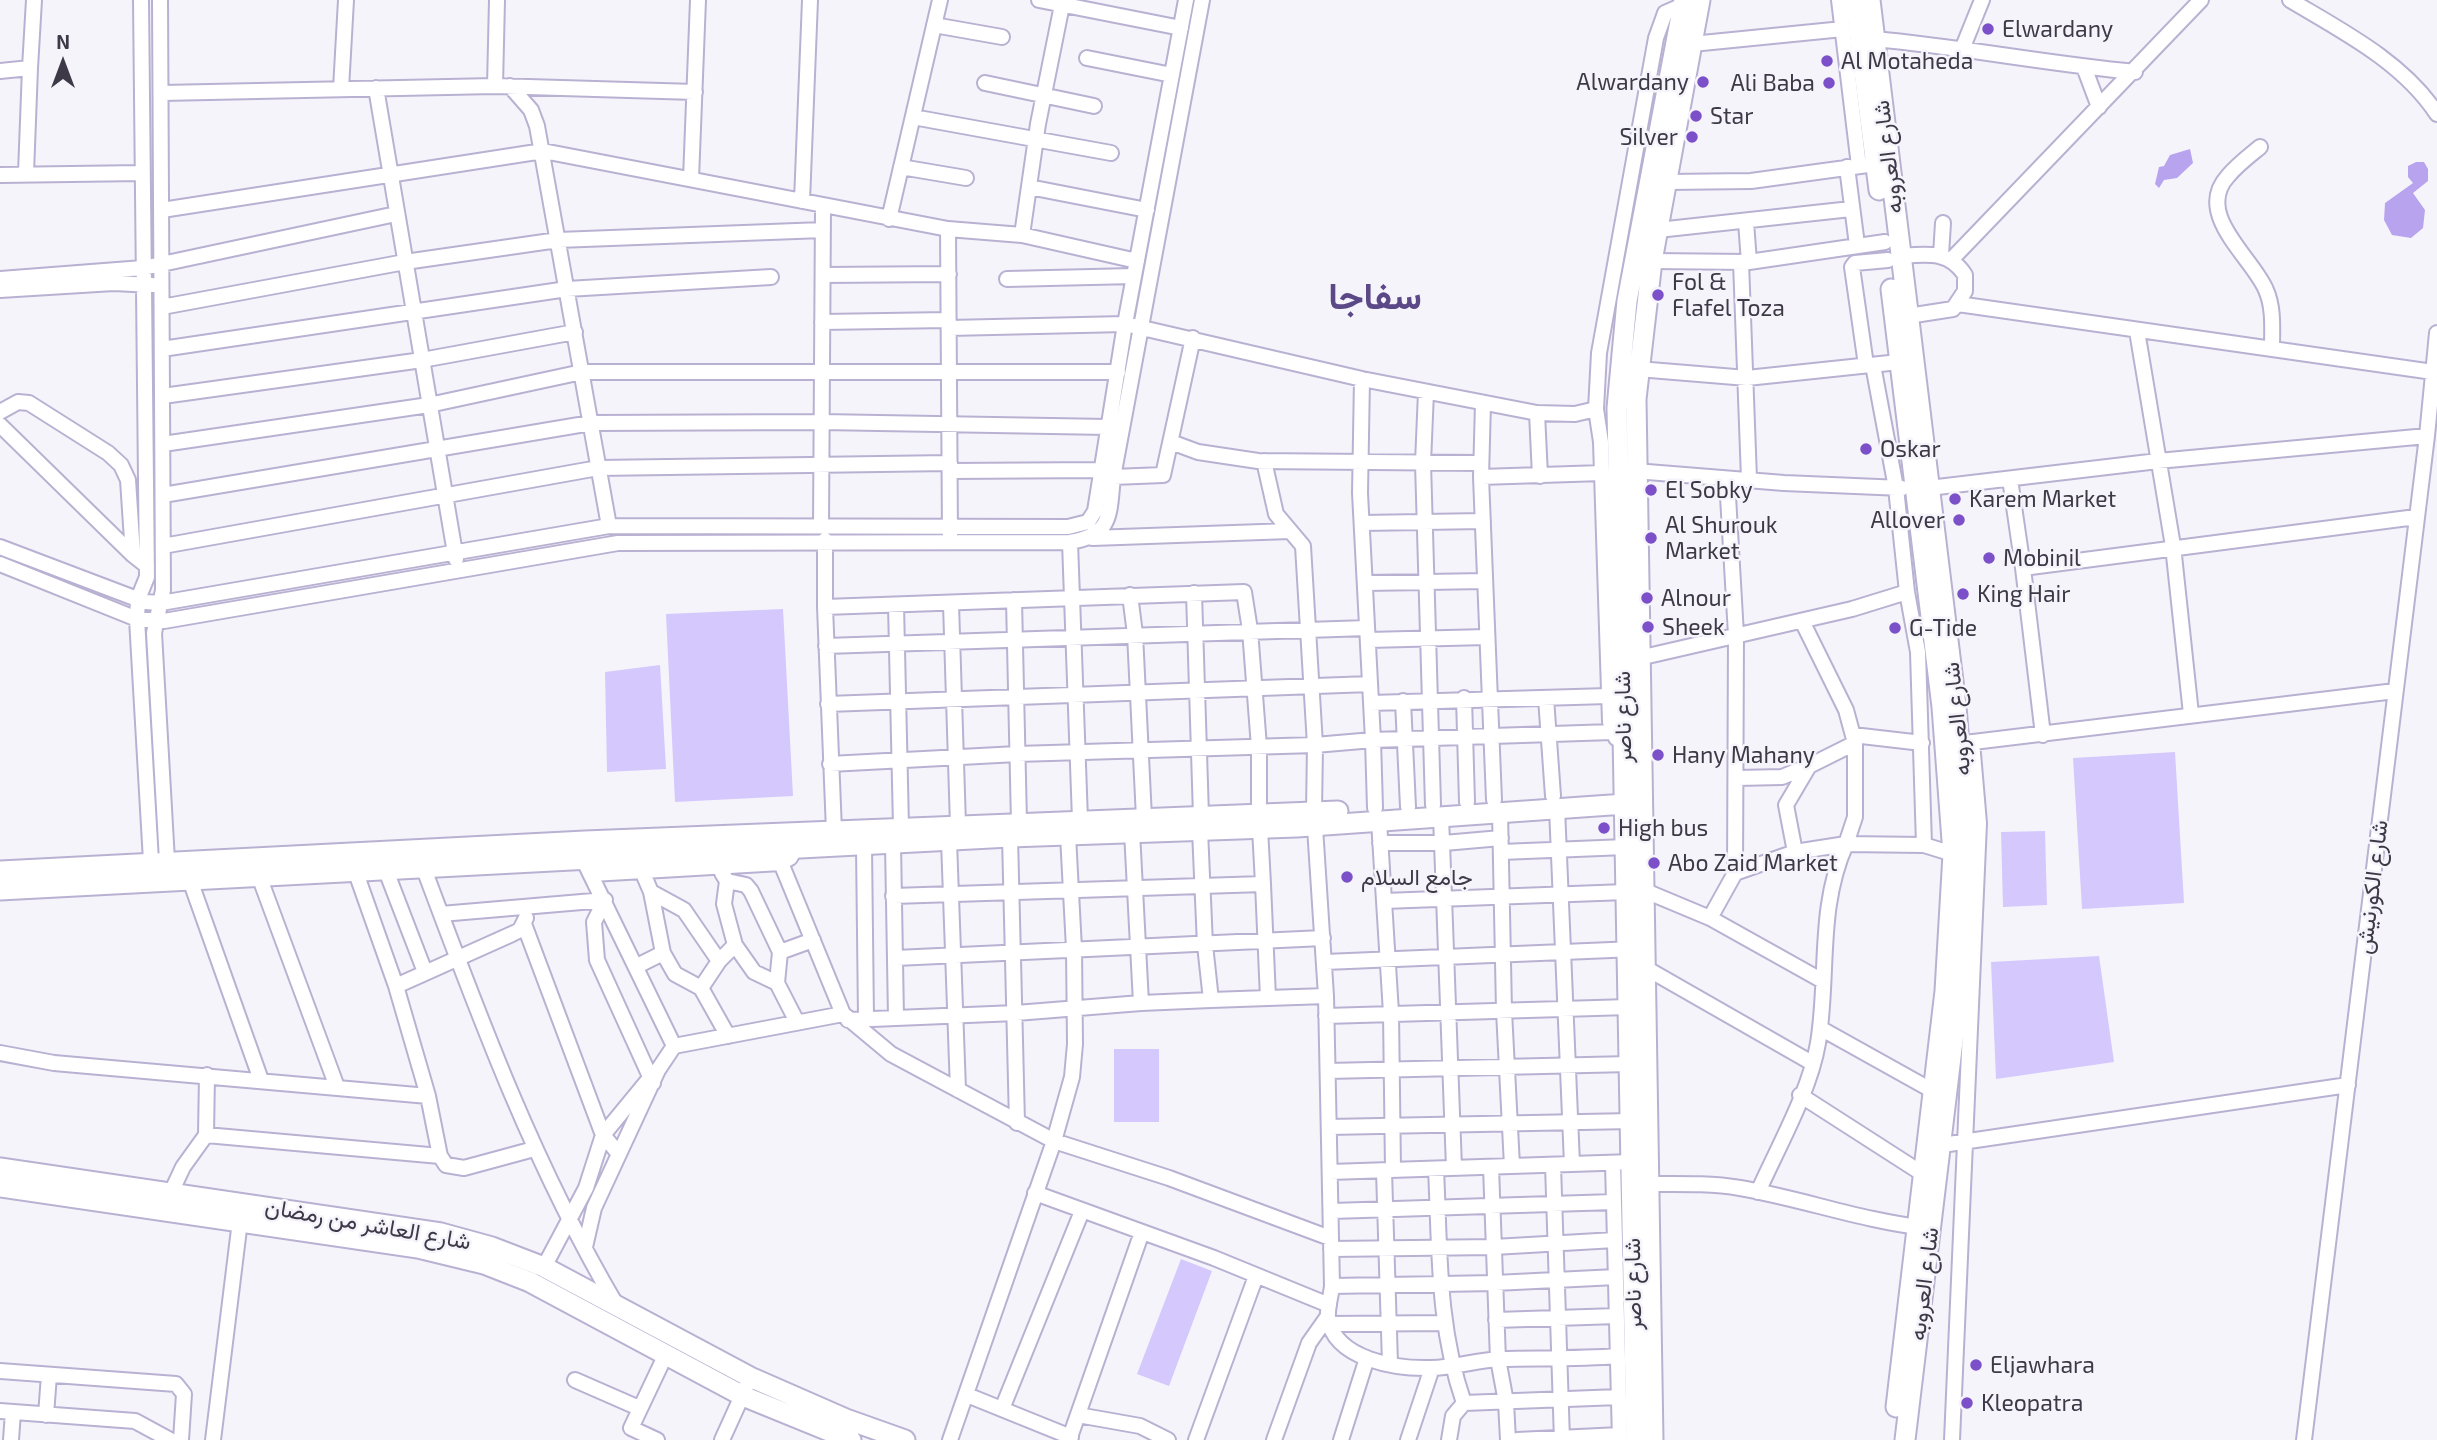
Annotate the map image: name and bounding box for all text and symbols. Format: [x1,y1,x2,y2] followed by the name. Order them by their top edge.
[2002,15,2113,43] place label: Elwardany
[1980,21,1996,37] marker: Elwardany
[28,28,98,98] north arrow
[56,30,70,53] text: N
[1841,47,1973,75] place label: Al Motaheda
[1819,53,1835,69] marker: Al Motaheda
[1576,68,1689,96] place label: Alwardany
[1730,69,1815,97] place label: Ali Baba
[1695,74,1711,90] marker: Alwardany
[1821,75,1837,91] marker: Ali Baba
[1867,99,1909,215] street label: شارع العروبه
[1710,102,1753,130] place label: Star
[1688,108,1704,124] marker: Star
[1619,123,1678,151] place label: Silver
[1684,129,1700,145] marker: Silver
[1672,268,1785,322] place label: Fol & Flafel Toza
[1328,275,1422,319] district label: سفاجا
[1650,287,1666,303] marker: Fol & Flafel Toza
[1880,435,1941,463] place label: Oskar
[1858,441,1874,457] marker: Oskar
[1665,476,1753,504] place label: El Sobky
[1643,482,1659,498] marker: El Sobky
[1969,485,2116,513] place label: Karem Market
[1947,491,1963,507] marker: Karem Market
[1870,506,1945,534] place label: Allover
[1665,511,1777,565] place label: Al Shurouk Market
[1951,512,1967,528] marker: Allover
[1643,530,1659,546] marker: Al Shurouk Market
[2003,544,2081,572] place label: Mobinil
[1981,550,1997,566] marker: Mobinil
[1977,580,2071,608] place label: King Hair
[1661,584,1731,612] place label: Alnour
[1955,586,1971,602] marker: King Hair
[1639,590,1655,606] marker: Alnour
[1662,613,1725,641] place label: Sheek
[1909,614,1977,642] place label: G-Tide
[1640,619,1656,635] marker: Sheek
[1887,620,1903,636] marker: G-Tide
[1937,661,1977,777] street label: شارع العروبه
[1608,671,1638,763] street label: شارع ناصر
[1672,741,1815,769] place label: Hany Mahany
[1650,747,1666,763] marker: Hany Mahany
[1618,814,1708,842] place label: High bus
[2350,818,2394,956] street label: شارع الكورنيش
[1596,820,1612,836] marker: High bus
[1668,849,1838,877] place label: Abo Zaid Market
[1646,855,1662,871] marker: Abo Zaid Market
[1361,863,1473,891] place label: جامع السلام
[1339,869,1355,885] marker: جامع السلام
[263,1192,473,1256] street label: شارع العاشر من رمضان
[1903,1226,1945,1342] street label: شارع العروبه
[1618,1238,1648,1330] street label: شارع ناصر
[1990,1351,2095,1379] place label: Eljawhara
[1968,1357,1984,1373] marker: Eljawhara
[1981,1389,2083,1417] place label: Kleopatra
[1959,1395,1975,1411] marker: Kleopatra

